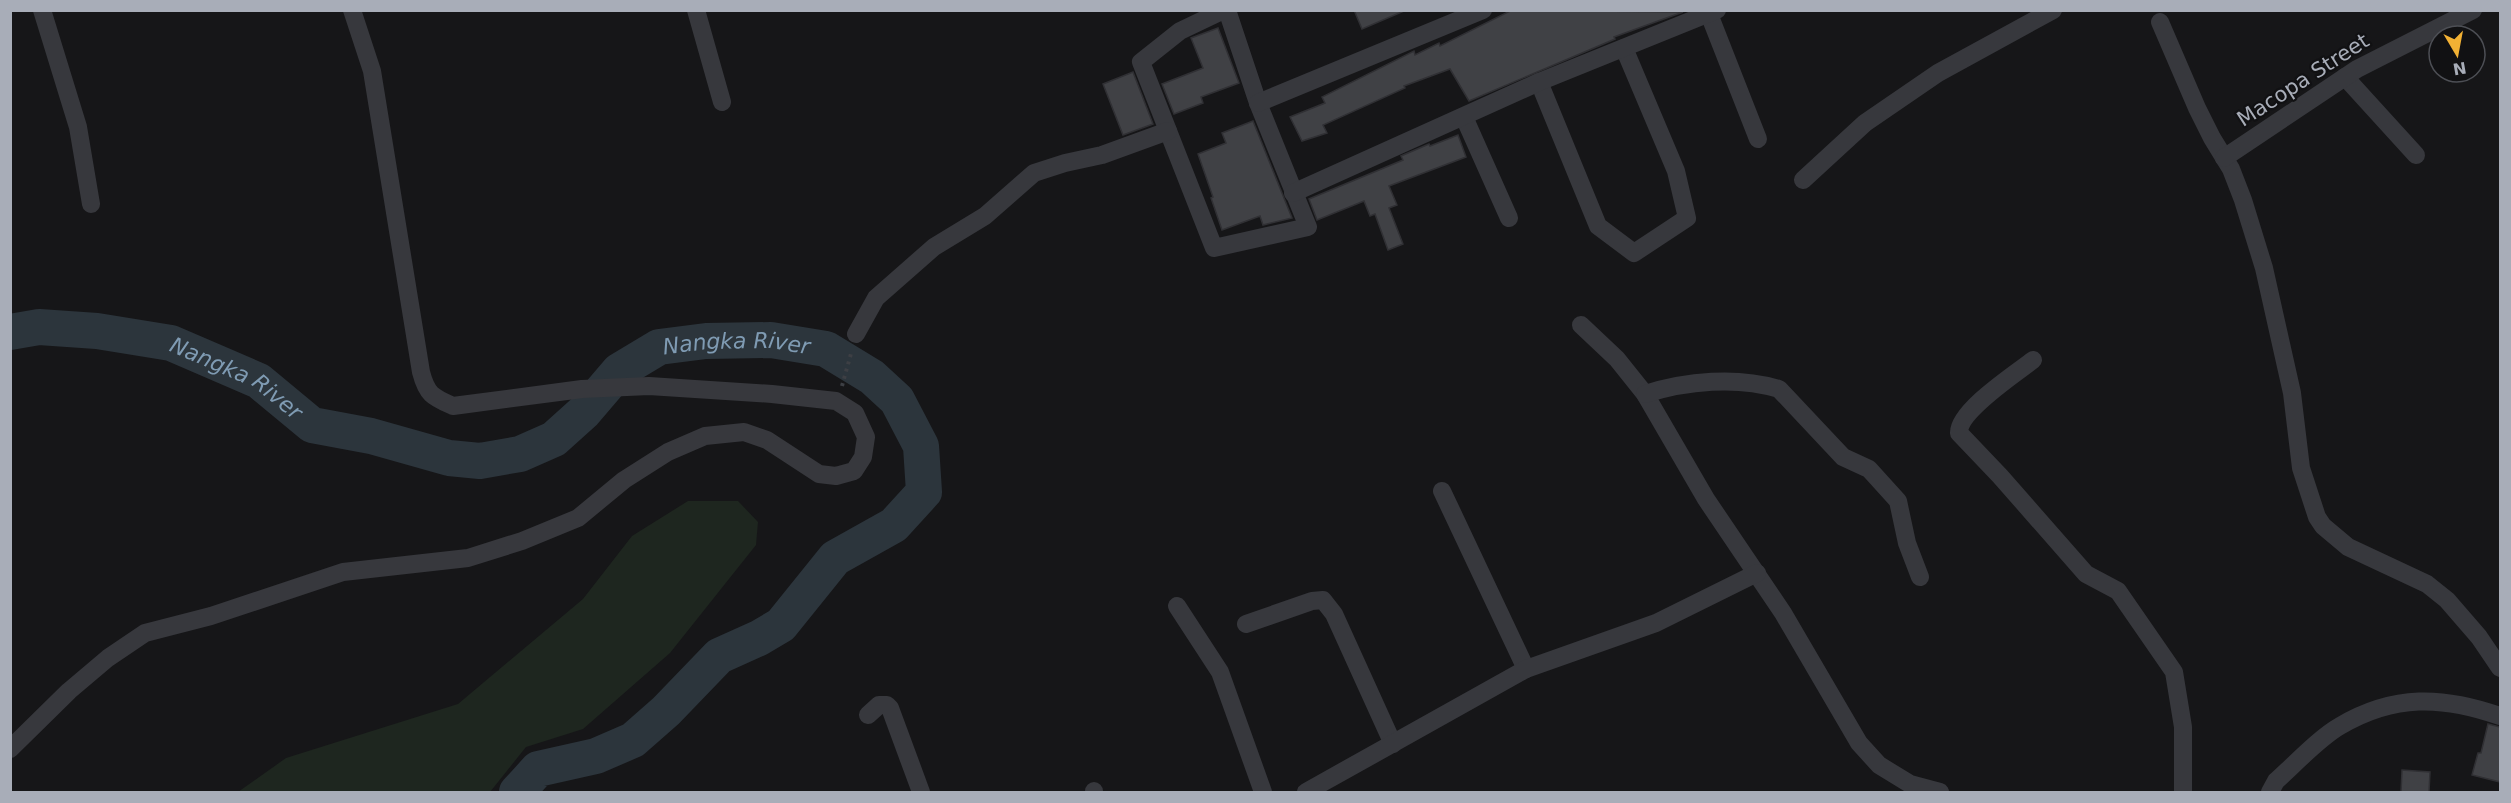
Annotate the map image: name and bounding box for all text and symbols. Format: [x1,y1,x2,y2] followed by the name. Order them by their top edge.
[2427,24,2487,84] north arrow
[2233,29,2373,131] street label: Macopa Street
[2451,58,2468,79] text: N
[661,327,814,359] water label: Nangka River
[166,332,309,426] water label: Nangka River

